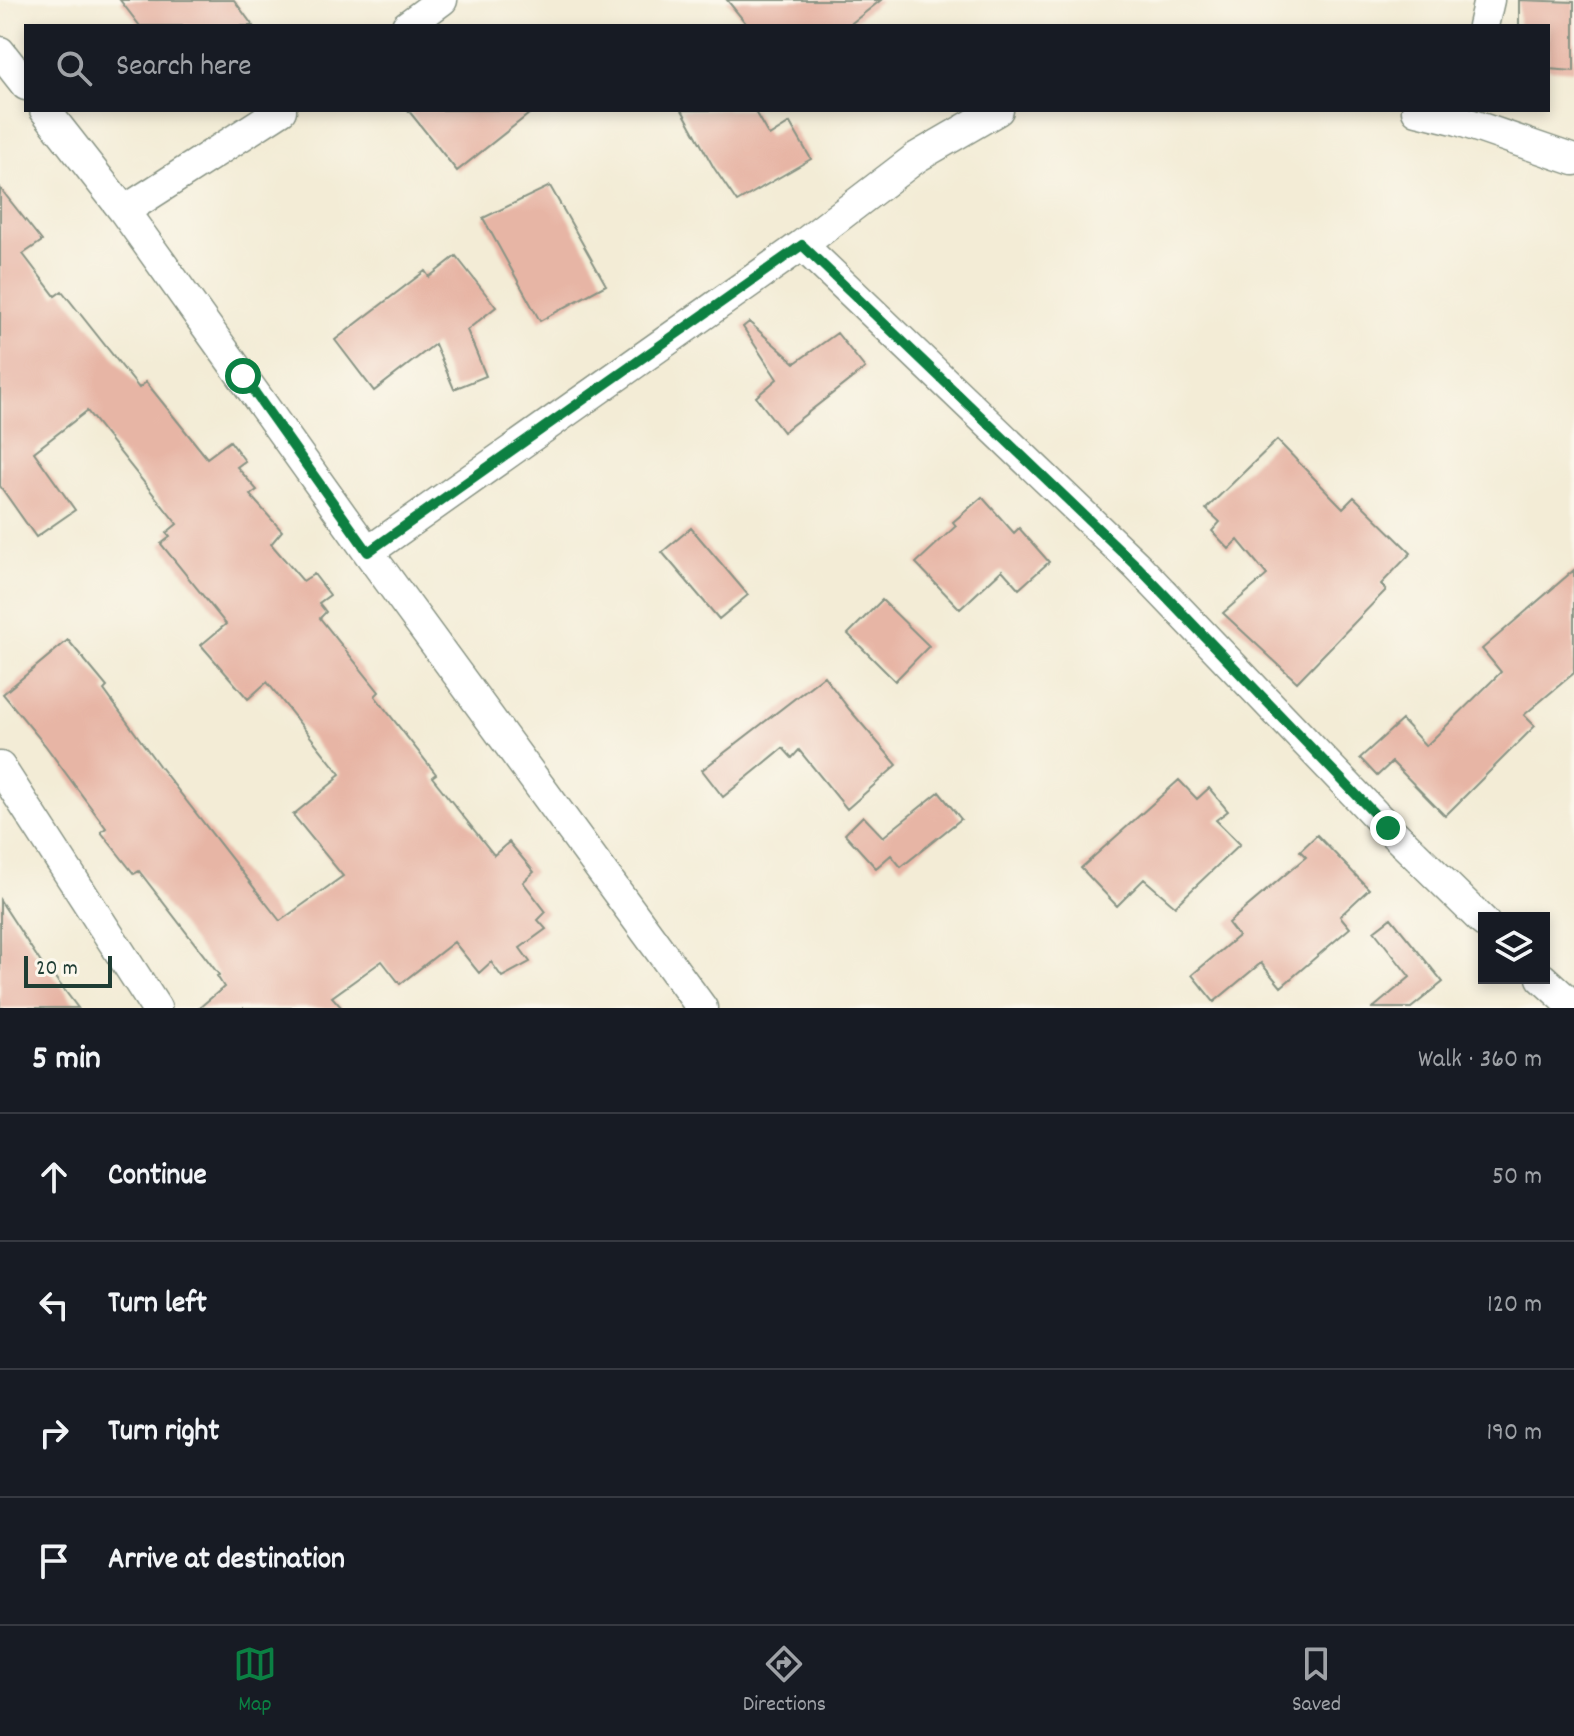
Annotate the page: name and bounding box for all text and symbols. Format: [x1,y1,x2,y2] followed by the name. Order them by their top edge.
[24,24,1550,112] search box
[52,46,96,90] icon: search
[116,47,252,90] text: Search here
[225,358,261,394] route start
[1370,810,1406,846] route end
[1478,912,1550,984] map controls
[1478,912,1550,984] button: layers
[24,952,112,988] scale bar
[36,954,78,985] text: 20 m
[32,1036,101,1085] text: 5 min
[1418,1042,1542,1079] text: Walk · 360 m
[32,1155,76,1199] icon: ahead
[108,1156,207,1199] text: Continue
[1492,1159,1542,1196] text: 50 m
[32,1283,76,1327] icon: left
[108,1284,207,1327] text: Turn left
[1487,1287,1542,1324] text: 120 m
[32,1411,76,1455] icon: right
[108,1412,219,1455] text: Turn right
[1486,1415,1542,1452] text: 190 m
[32,1539,76,1583] icon: arrive
[108,1540,345,1583] text: Arrive at destination
[233,1642,277,1721] tab: Map
[743,1642,826,1721] tab: Directions
[1292,1642,1341,1721] tab: Saved

